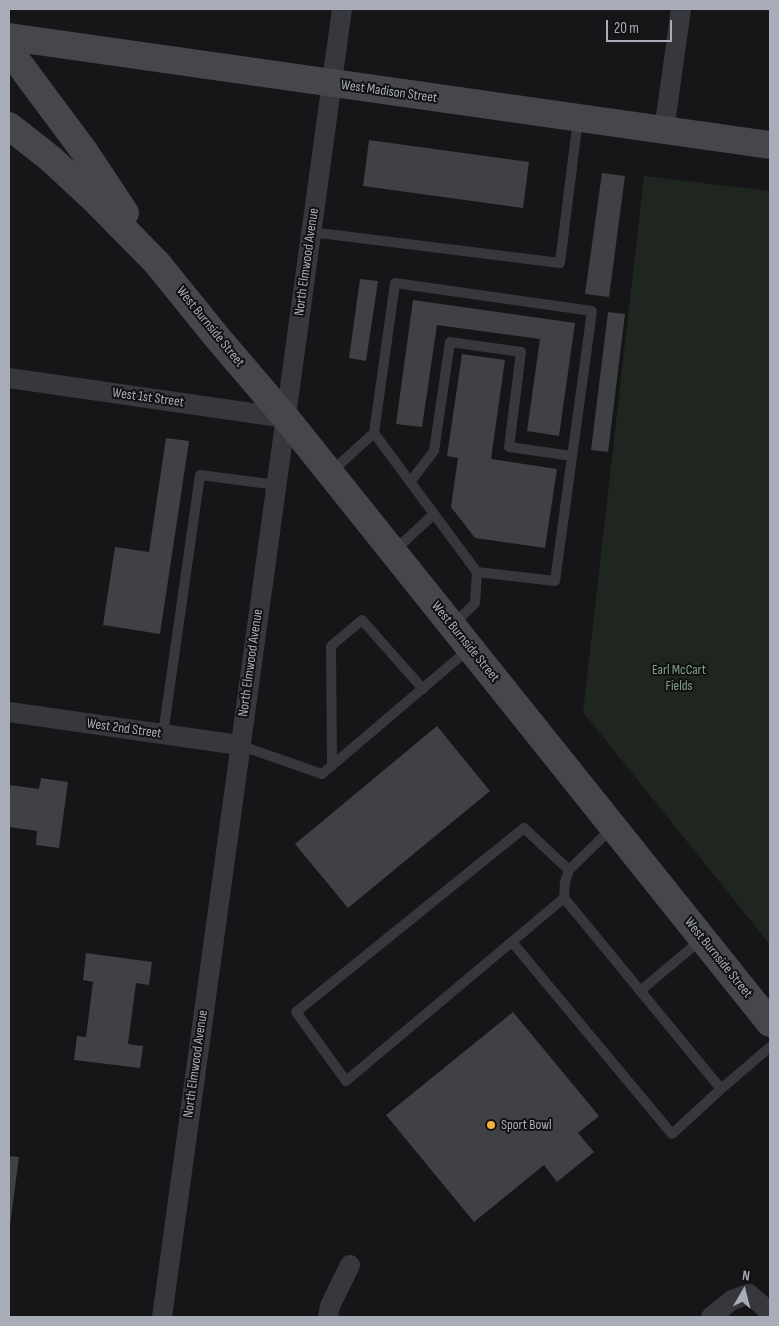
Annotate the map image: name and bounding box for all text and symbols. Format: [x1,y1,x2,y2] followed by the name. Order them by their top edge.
[609,10,675,42] scale bar
[614,19,639,38] text: 20 m
[340,77,438,107] street label: West Madison Street
[291,207,323,317] street label: North Elmwood Avenue
[172,283,248,371] street label: West Burnside Street
[111,385,185,411] street label: West 1st Street
[427,598,503,686] street label: West Burnside Street
[235,608,267,718] street label: North Elmwood Avenue
[652,662,706,694] park label: Earl McCart Fields
[86,715,162,743] street label: West 2nd Street
[680,914,756,1002] street label: West Burnside Street
[180,1009,212,1119] street label: North Elmwood Avenue
[501,1117,552,1133] place label: Sport Bowl
[485,1119,497,1131] marker: Sport Bowl
[719,1266,769,1316] north arrow
[741,1267,751,1285] text: N

